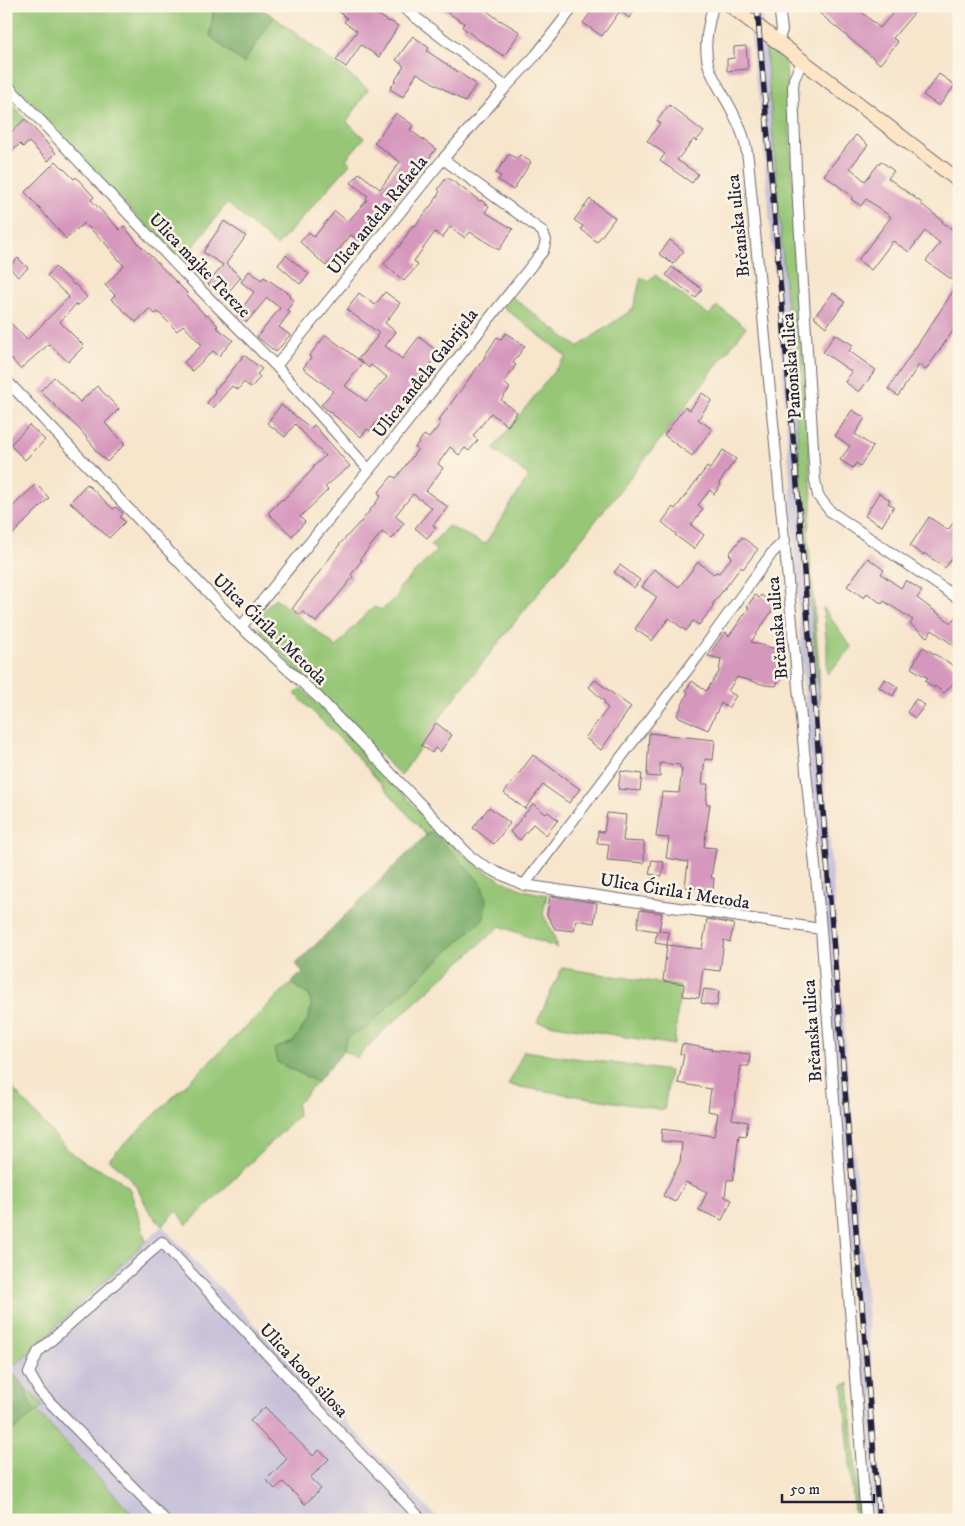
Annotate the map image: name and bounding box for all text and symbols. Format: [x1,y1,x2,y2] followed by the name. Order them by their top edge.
[323,151,433,280] street label: Ulica anđela Rafaela
[723,173,755,278] street label: Brčanska ulica
[144,209,255,323] street label: Ulica majke Tereze
[368,304,483,443] street label: Ulica anđela Gabrijela
[777,312,807,420] street label: Panonska ulica
[207,569,332,690] street label: Ulica Ćirila i Metoda
[763,575,793,680] street label: Brčanska ulica
[598,868,752,915] street label: Ulica Ćirila i Metoda
[798,978,828,1083] street label: Brčanska ulica
[254,1319,353,1423] street label: Ulica kood silosa
[782,1471,875,1503] scale bar
[790,1480,820,1499] text: 50 m

